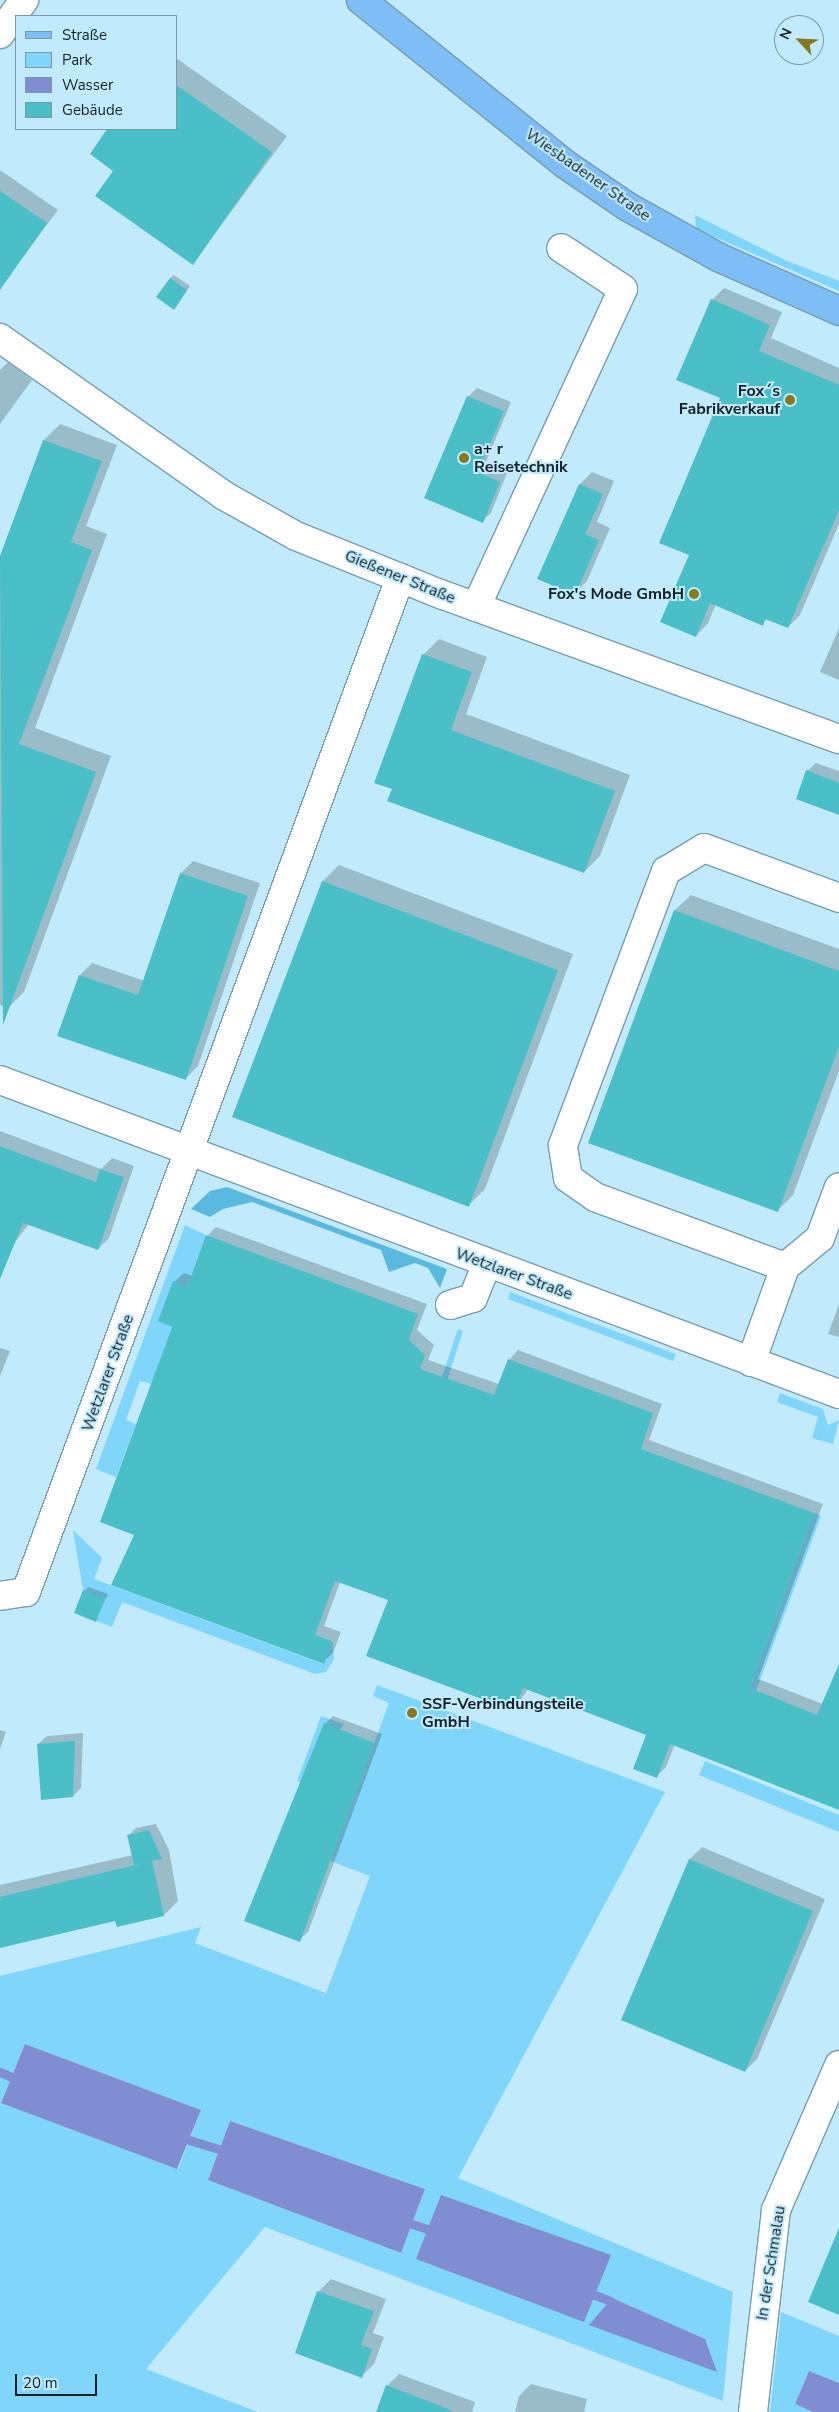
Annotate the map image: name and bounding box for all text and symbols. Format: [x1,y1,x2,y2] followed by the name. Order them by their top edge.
[15,15,178,130] legend
[774,15,824,65] north arrow
[62,25,107,45] text: Straße
[775,25,797,43] text: N
[62,50,92,70] text: Park
[62,75,113,95] text: Wasser
[62,100,123,120] text: Gebäude
[522,125,654,225] street label: Wiesbadener Straße
[679,381,780,419] place label: Fox´s Fabrikverkauf
[784,394,796,406] marker: Fox´s Fabrikverkauf
[474,439,568,477] place label: a+ r Reisetechnik
[458,452,470,464] marker: a+ r Reisetechnik
[342,546,458,608] street label: Gießener Straße
[548,584,684,604] place label: Fox's Mode GmbH
[688,588,700,600] marker: Fox's Mode GmbH
[453,1244,575,1304] street label: Wetzlarer Straße
[78,1312,138,1434] street label: Wetzlarer Straße
[422,1694,584,1732] place label: SSF-Verbindungsteile GmbH
[406,1707,418,1719] marker: SSF-Verbindungsteile GmbH
[752,2204,790,2322] street label: In der Schmalau
[18,2364,100,2396] scale bar
[23,2373,58,2393] text: 20 m

